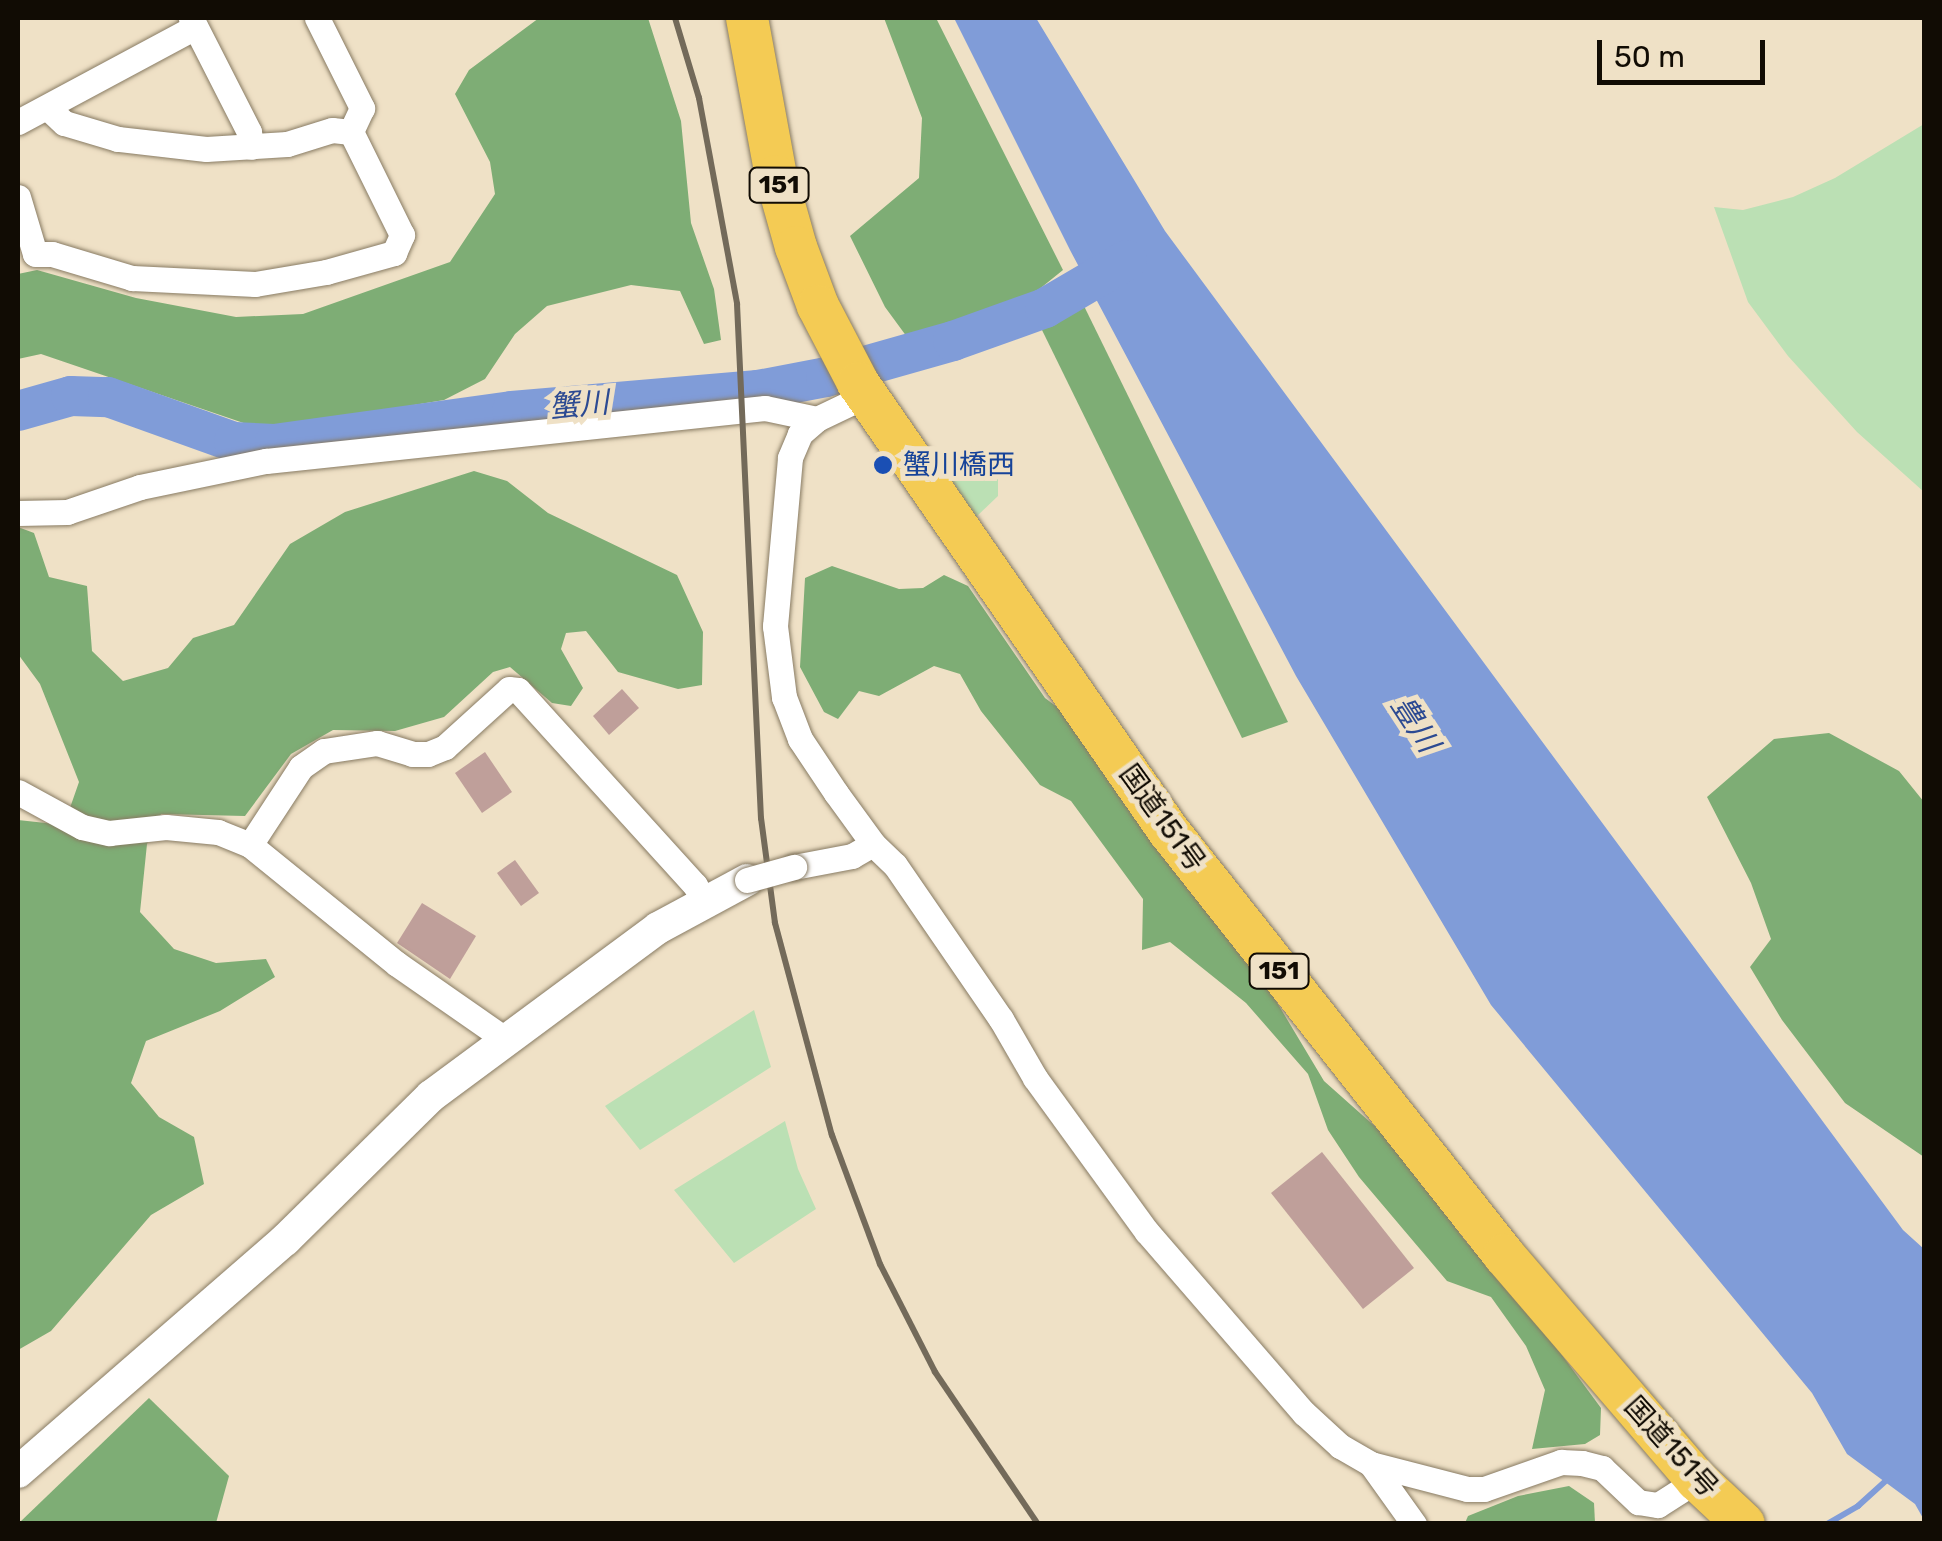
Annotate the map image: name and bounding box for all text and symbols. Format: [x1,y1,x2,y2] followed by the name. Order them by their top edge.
[1602,20,1770,82] scale bar
[1614,39,1685,75] text: 50 m
[746,165,812,205] road number: 151
[548,384,610,426] water label: 蟹川
[903,448,1015,482] place label: 蟹川橋西
[872,454,894,476] marker: 蟹川橋西
[1384,689,1446,759] water label: 豊川
[1112,758,1212,878] street label: 国道151号
[1246,951,1312,991] road number: 151
[1617,1390,1725,1504] street label: 国道151号

